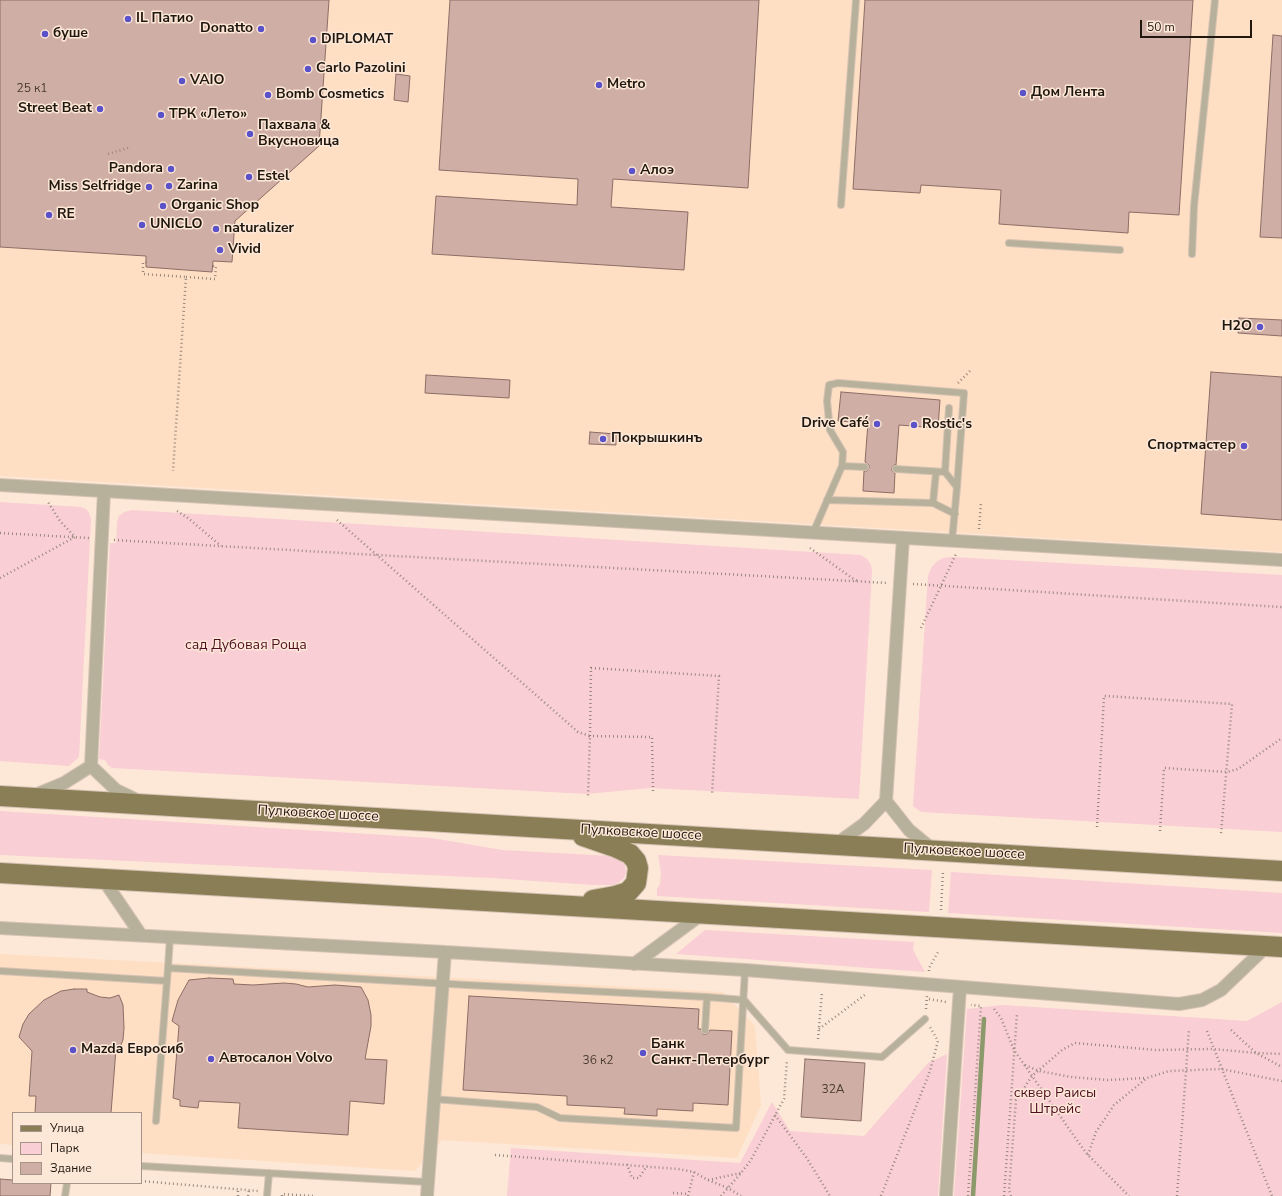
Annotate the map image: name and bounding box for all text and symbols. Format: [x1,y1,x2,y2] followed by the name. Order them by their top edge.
[136,11,194,27] place label: IL Патио
[1142,12,1254,38] scale bar
[123,14,133,24] marker: IL Патио
[1147,19,1175,35] text: 50 m
[200,21,253,37] place label: Donatto
[256,24,266,34] marker: Donatto
[53,26,88,42] place label: буше
[40,29,50,39] marker: буше
[321,32,393,48] place label: DIPLOMAT
[308,35,318,45] marker: DIPLOMAT
[316,61,405,77] place label: Carlo Pazolini
[303,64,313,74] marker: Carlo Pazolini
[190,73,224,89] place label: VAIO
[177,76,187,86] marker: VAIO
[607,77,646,93] place label: Metro
[594,80,604,90] marker: Metro
[17,82,47,96] house number: 25 к1
[1031,85,1105,101] place label: Дом Лента
[276,87,384,103] place label: Bomb Cosmetics
[1018,88,1028,98] marker: Дом Лента
[263,90,273,100] marker: Bomb Cosmetics
[18,101,92,117] place label: Street Beat
[95,104,105,114] marker: Street Beat
[169,107,247,123] place label: ТРК «Лето»
[156,110,166,120] marker: ТРК «Лето»
[258,118,339,150] place label: Пахвала & Вкусновица
[245,129,255,139] marker: Пахвала & Вкусновица
[109,161,163,177] place label: Pandora
[640,163,674,179] place label: Алоэ
[166,164,176,174] marker: Pandora
[627,166,637,176] marker: Алоэ
[257,169,289,185] place label: Estel
[244,172,254,182] marker: Estel
[177,178,218,194] place label: Zarina
[48,179,141,195] place label: Miss Selfridge
[164,181,174,191] marker: Zarina
[144,182,154,192] marker: Miss Selfridge
[171,198,259,214] place label: Organic Shop
[158,201,168,211] marker: Organic Shop
[57,207,75,223] place label: RE
[44,210,54,220] marker: RE
[150,217,203,233] place label: UNICLO
[137,220,147,230] marker: UNICLO
[224,221,294,237] place label: naturalizer
[211,224,221,234] marker: naturalizer
[228,242,261,258] place label: Vivid
[215,245,225,255] marker: Vivid
[1222,319,1252,335] place label: H2O
[1255,322,1265,332] marker: H2O
[801,416,869,432] place label: Drive Café
[922,417,972,433] place label: Rostic's
[872,419,882,429] marker: Drive Café
[909,420,919,430] marker: Rostic's
[611,431,703,447] place label: Покрышкинъ
[598,434,608,444] marker: Покрышкинъ
[1147,438,1236,454] place label: Спортмастер
[1239,441,1249,451] marker: Спортмастер
[185,638,307,654] park label: сад Дубовая Роща
[257,802,379,826] street label: Пулковское шоссе
[580,821,702,845] street label: Пулковское шоссе
[903,840,1025,864] street label: Пулковское шоссе
[651,1037,769,1070] place label: Банк Санкт-Петербург
[81,1042,184,1058] place label: Mazda Евросиб
[68,1045,78,1055] marker: Mazda Евросиб
[638,1048,648,1058] marker: Банк Санкт-Петербург
[219,1051,333,1067] place label: Автосалон Volvo
[206,1054,216,1064] marker: Автосалон Volvo
[583,1054,613,1068] house number: 36 к2
[821,1083,845,1097] house number: 32А
[1014,1086,1096,1118] park label: сквер Раисы Штрейс
[12,1112,142,1184] legend
[50,1120,84,1136] text: Улица
[50,1140,79,1156] text: Парк
[50,1160,92,1176] text: Здание

